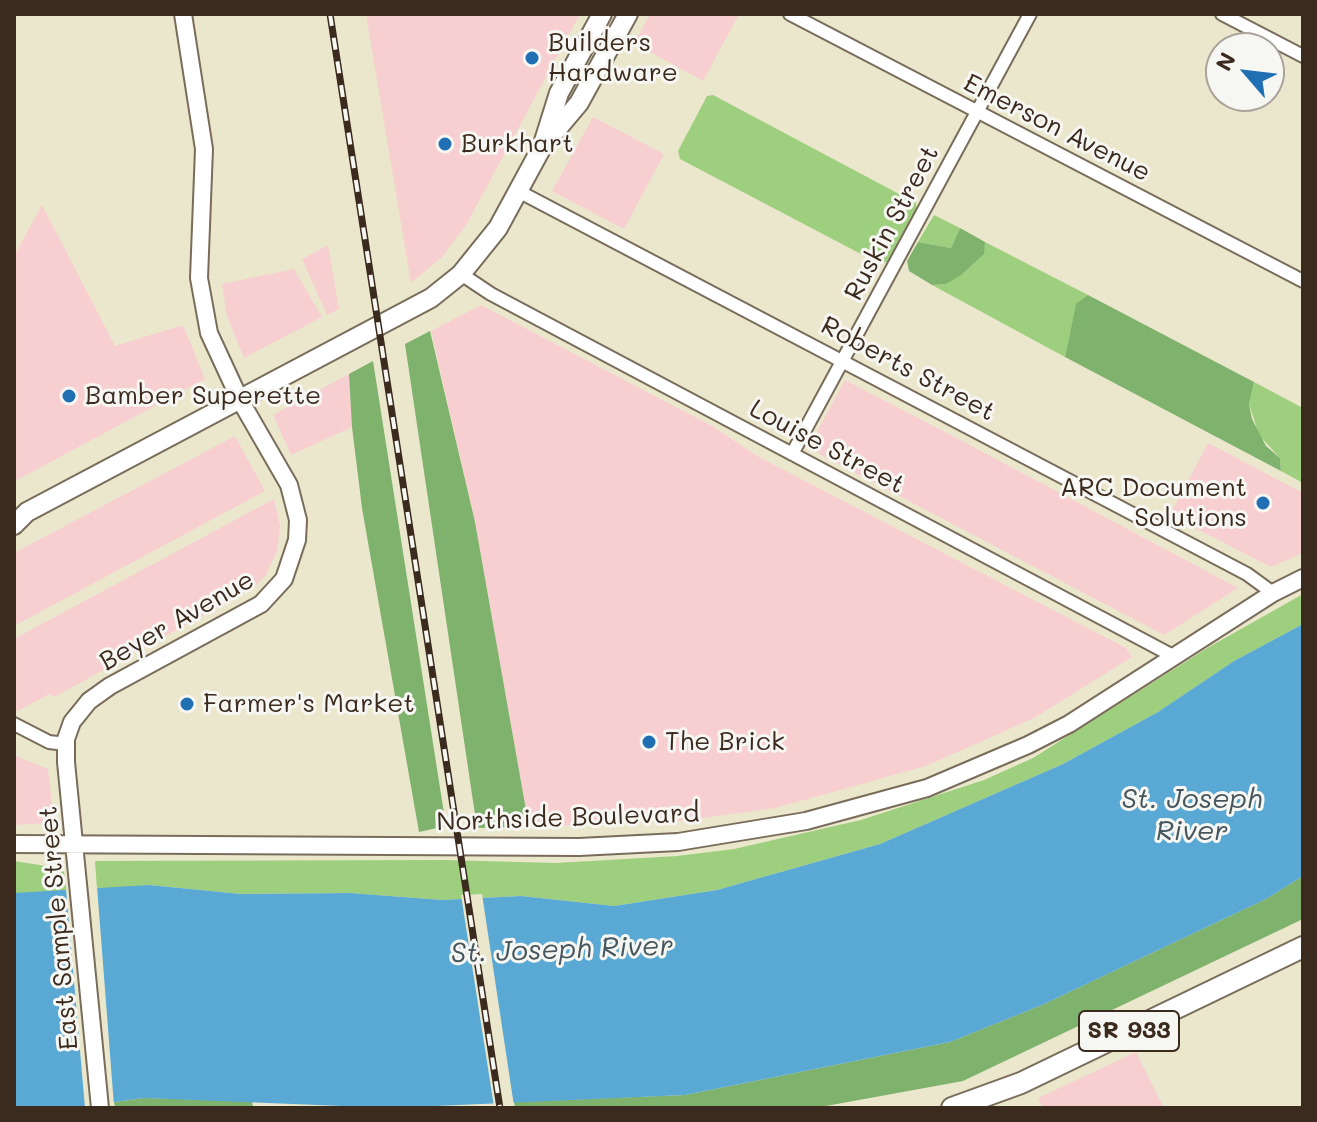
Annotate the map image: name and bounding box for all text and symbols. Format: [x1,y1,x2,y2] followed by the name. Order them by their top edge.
[548,27,678,88] place label: Builders Hardware
[1205,32,1285,112] north arrow
[1208,47,1242,76] text: N
[523,49,541,67] marker: Builders Hardware
[958,67,1156,189] street label: Emerson Avenue
[461,128,574,160] place label: Burkhart
[436,135,454,153] marker: Burkhart
[838,140,946,306] street label: Ruskin Street
[815,310,1001,428] street label: Roberts Street
[85,380,321,412] place label: Bamber Superette
[60,387,78,405] marker: Bamber Superette
[744,393,910,501] street label: Louise Street
[1060,472,1247,534] place label: ARC Document Solutions
[1254,494,1272,512] marker: ARC Document Solutions
[94,564,260,678] street label: Beyer Avenue
[203,688,415,720] place label: Farmer's Market
[178,695,196,713] marker: Farmer's Market
[665,726,785,758] place label: The Brick
[640,733,658,751] marker: The Brick
[1121,782,1263,848] water label: St. Joseph River
[436,798,700,838] street label: Northside Boulevard
[33,805,85,1051] street label: East Sample Street
[450,929,674,971] water label: St. Joseph River
[1079,1011,1179,1051] road number: SR 933

